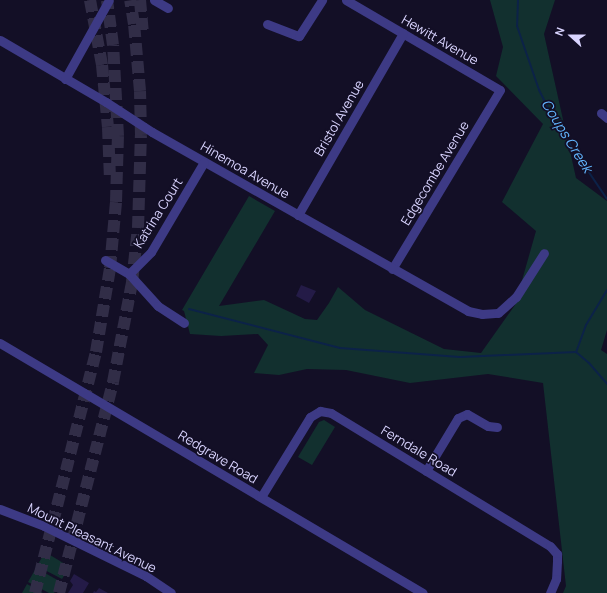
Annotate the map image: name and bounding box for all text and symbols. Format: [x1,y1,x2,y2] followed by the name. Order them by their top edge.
[399,12,481,68] street label: Hewitt Avenue
[551,16,591,56] north arrow
[551,25,568,38] text: N
[311,77,367,159] street label: Bristol Avenue
[538,96,596,176] water label: Coups Creek
[398,118,472,228] street label: Edgecombe Avenue
[198,138,292,202] street label: Hinemoa Avenue
[130,175,186,251] street label: Katrina Court
[378,422,460,480] street label: Ferndale Road
[175,427,261,487] street label: Redgrave Road
[25,500,159,576] street label: Mount Pleasant Avenue

